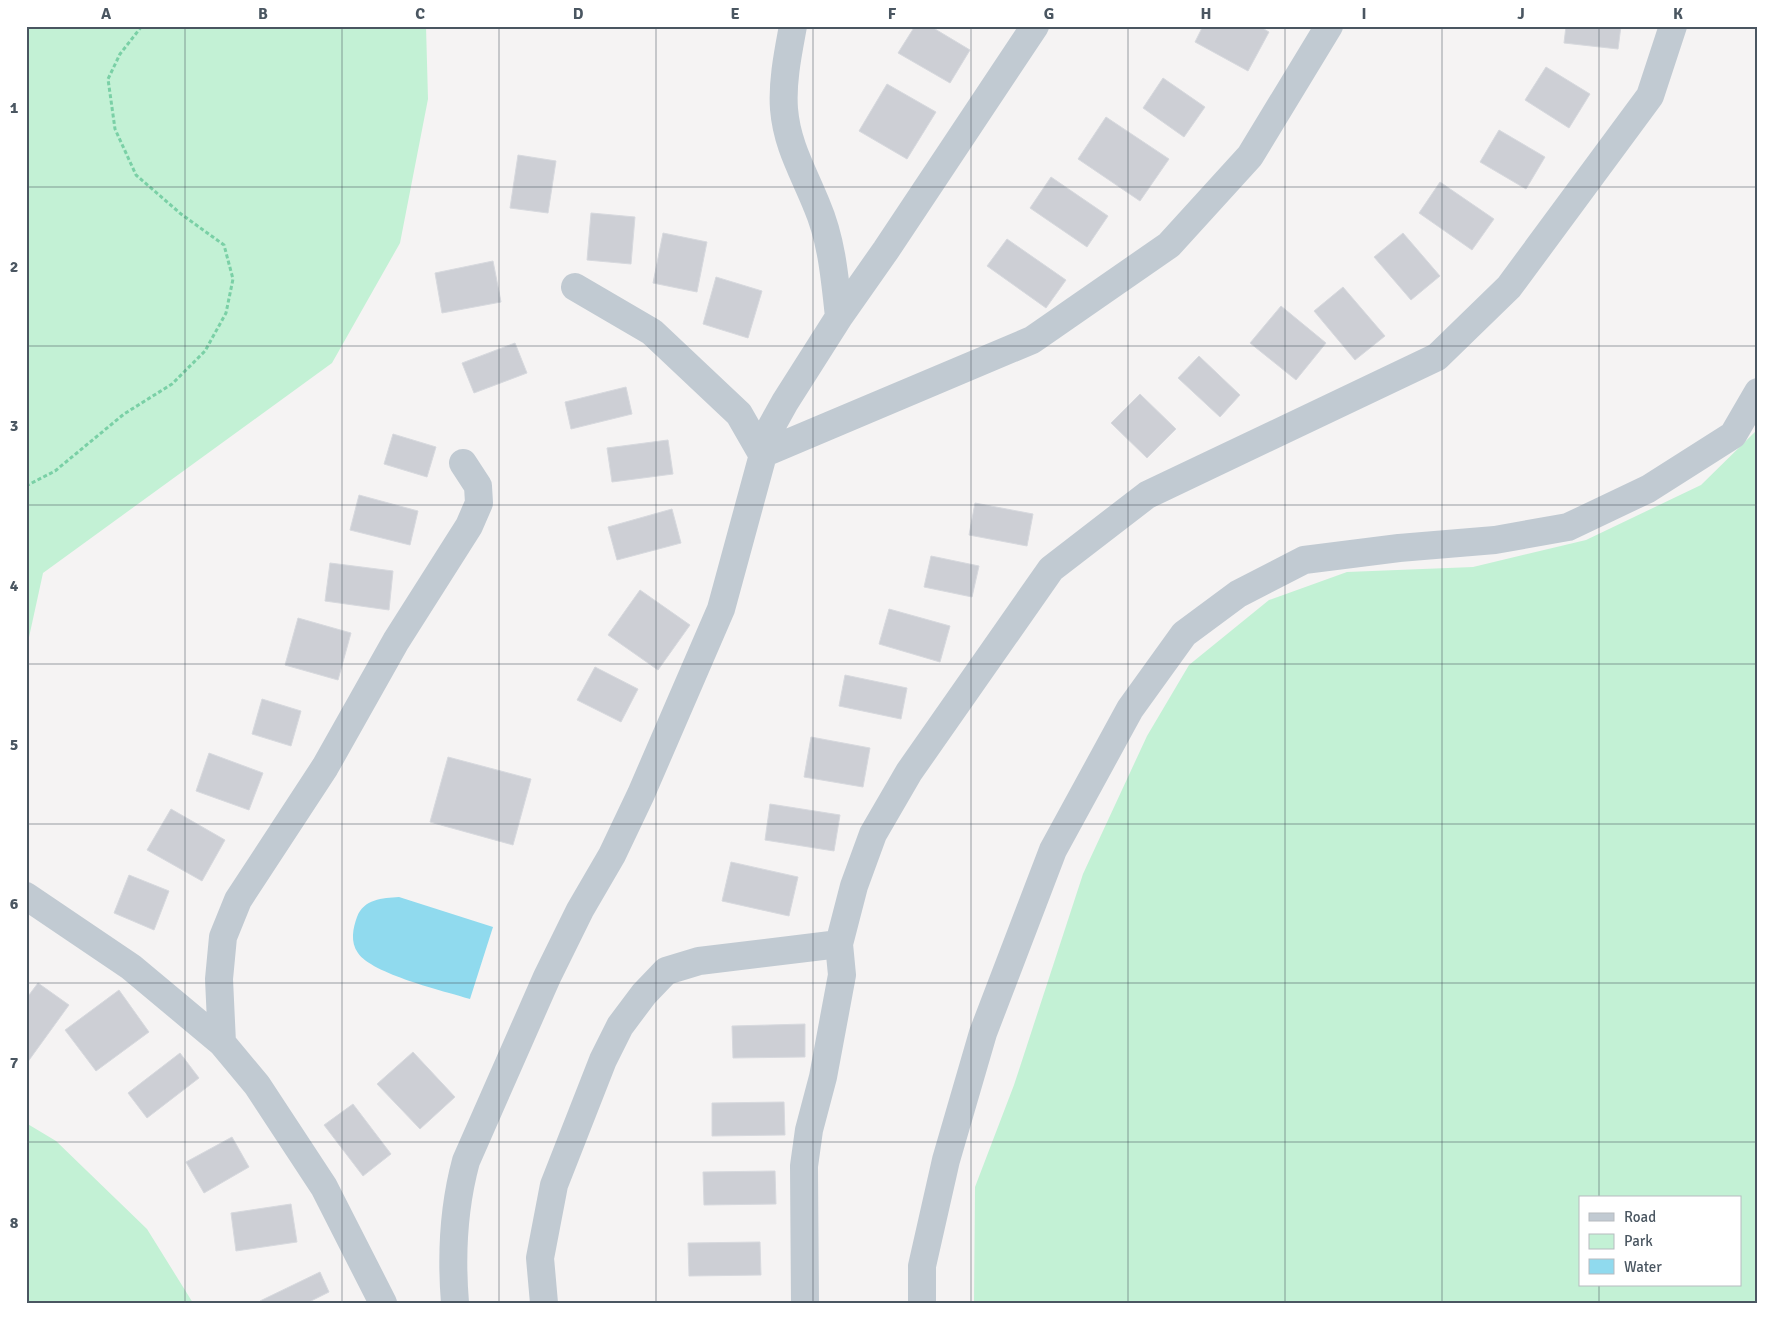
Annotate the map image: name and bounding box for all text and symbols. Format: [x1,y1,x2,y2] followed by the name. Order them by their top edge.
[101,4,112,24] text: A
[258,4,268,24] text: B
[415,4,425,24] text: C
[573,4,584,24] text: D
[730,4,740,24] text: E
[888,4,897,24] text: F
[1044,4,1054,24] text: G
[1201,4,1211,24] text: H
[1361,4,1367,24] text: I
[1517,4,1525,24] text: J
[1673,4,1683,24] text: K
[10,98,19,118] text: 1
[10,257,18,277] text: 2
[10,416,18,436] text: 3
[10,576,19,596] text: 4
[10,735,18,755] text: 5
[10,894,19,914] text: 6
[10,1053,19,1073] text: 7
[1579,1196,1742,1286] legend
[1624,1208,1656,1226] text: Road
[10,1213,19,1233] text: 8
[1624,1232,1653,1250] text: Park
[1624,1258,1662,1276] text: Water

